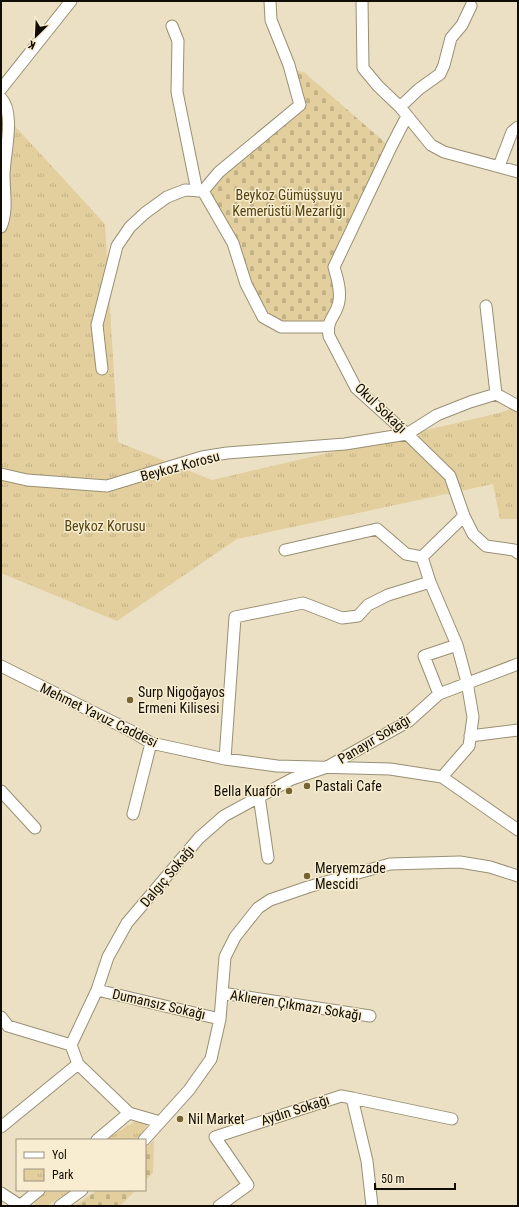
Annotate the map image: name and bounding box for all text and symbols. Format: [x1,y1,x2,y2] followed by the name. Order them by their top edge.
[16,16,56,56] north arrow
[26,37,38,52] text: K
[232,187,346,219] park label: Beykoz Gümüşsuyu Kemerüstü Mezarlığı
[352,380,410,436] street label: Okul Sokağı
[139,448,221,484] street label: Beykoz Korosu
[64,518,146,534] park label: Beykoz Korusu
[38,680,160,750] street label: Mehmet Yavuz Caddesi
[138,684,225,716] place label: Surp Nigoğayos Ermeni Kilisesi
[125,695,135,705] marker: Surp Nigoğayos Ermeni Kilisesi
[335,711,413,767] street label: Panayır Sokağı
[315,778,382,794] place label: Pastali Cafe
[302,781,312,791] marker: Pastali Cafe
[214,783,281,799] place label: Bella Kuaför
[284,786,294,796] marker: Bella Kuaför
[137,842,197,910] street label: Dalgıç Sokağı
[315,860,386,892] place label: Meryemzade Mescidi
[302,871,312,881] marker: Meryemzade Mescidi
[111,985,207,1023] street label: Dumansız Sokağı
[229,987,363,1023] street label: Aklıeren Çıkmazı Sokağı
[259,1091,331,1129] street label: Aydın Sokağı
[188,1111,245,1127] place label: Nil Market
[175,1114,185,1124] marker: Nil Market
[16,1139,146,1191] legend
[52,1148,67,1162] text: Yol
[375,1165,455,1191] scale bar
[52,1168,74,1182] text: Park
[381,1172,405,1186] text: 50 m

